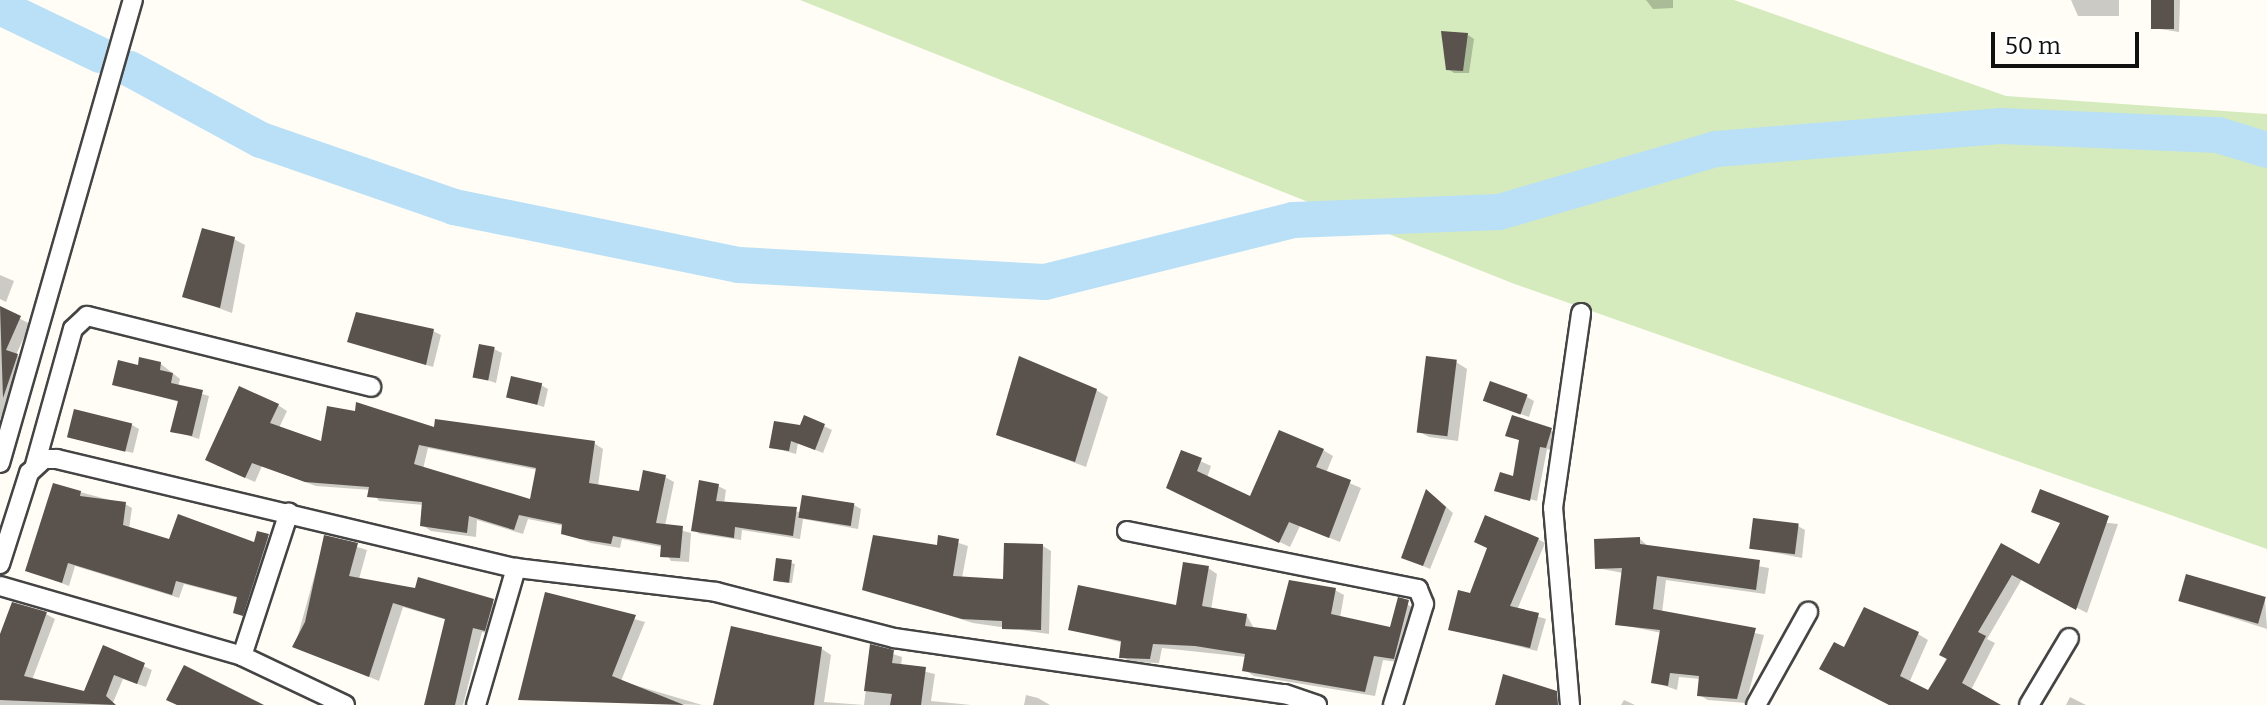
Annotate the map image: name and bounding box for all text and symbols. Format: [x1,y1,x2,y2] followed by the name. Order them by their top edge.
[1995,16,2143,66] scale bar
[2005,32,2061,60] text: 50 m

